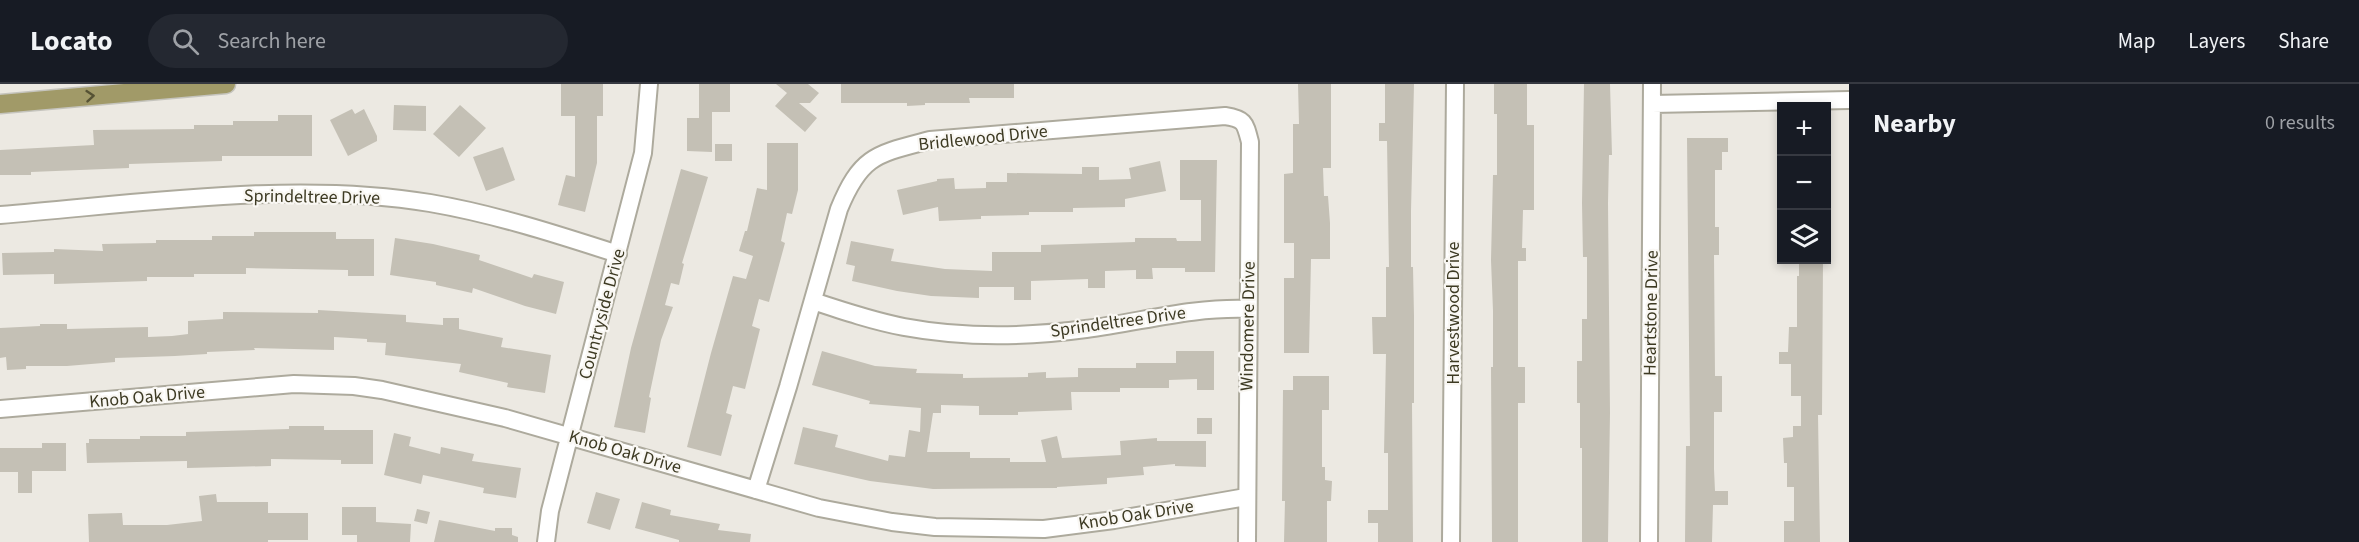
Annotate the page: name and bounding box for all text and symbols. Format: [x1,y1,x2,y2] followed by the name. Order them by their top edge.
[148,14,568,68] search box
[30,21,112,61] text: Locato
[169,25,202,58] icon: search
[217,25,326,57] text: Search here
[2118,26,2155,56] text: Map
[2188,26,2245,56] text: Layers
[2278,26,2329,56] text: Share
[86,89,95,102] one-way arrow
[1777,102,1831,264] map controls
[1777,102,1831,156] button: +
[1873,105,1956,142] text: Nearby
[2265,109,2335,137] text: 0 results
[917,119,1049,157] street label: Bridlewood Drive
[1777,156,1831,210] button: −
[244,183,380,211] street label: Sprindeltree Drive
[1777,210,1831,264] button: layers
[1441,241,1466,385] street label: Harvestwood Drive
[573,246,631,382] street label: Countryside Drive
[1637,250,1665,376] street label: Heartstone Drive
[1234,261,1262,391] street label: Windomere Drive
[1049,300,1187,344] street label: Sprindeltree Drive
[88,379,206,415] street label: Knob Oak Drive
[566,424,684,480] street label: Knob Oak Drive
[1077,494,1195,536] street label: Knob Oak Drive

